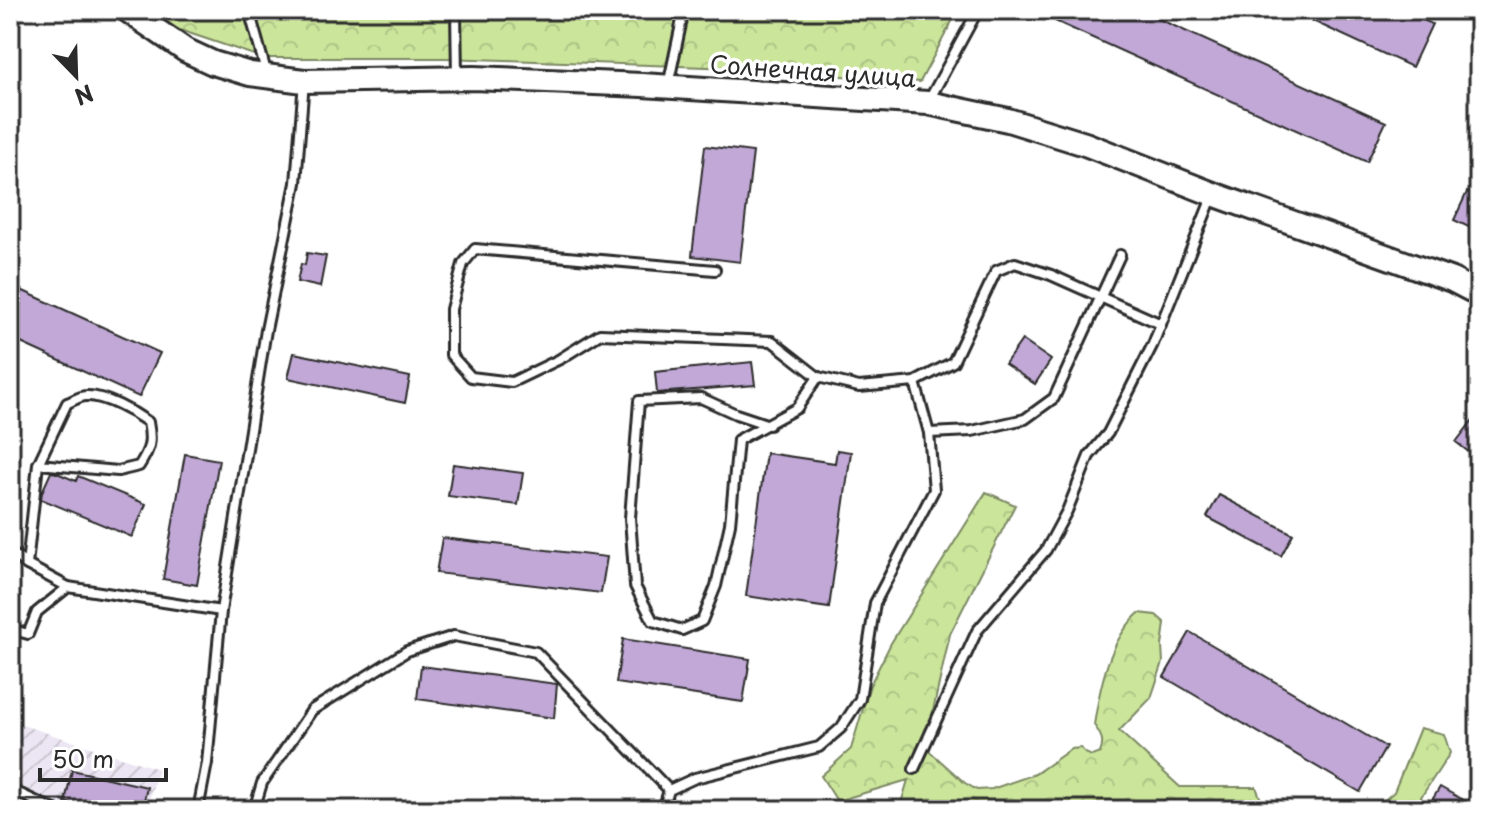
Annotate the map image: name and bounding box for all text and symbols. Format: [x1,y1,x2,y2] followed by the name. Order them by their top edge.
[36,36,116,116] north arrow
[709,45,917,95] street label: Солнечная улица
[70,77,99,114] text: N
[40,732,166,782] scale bar
[52,740,114,776] text: 50 m

